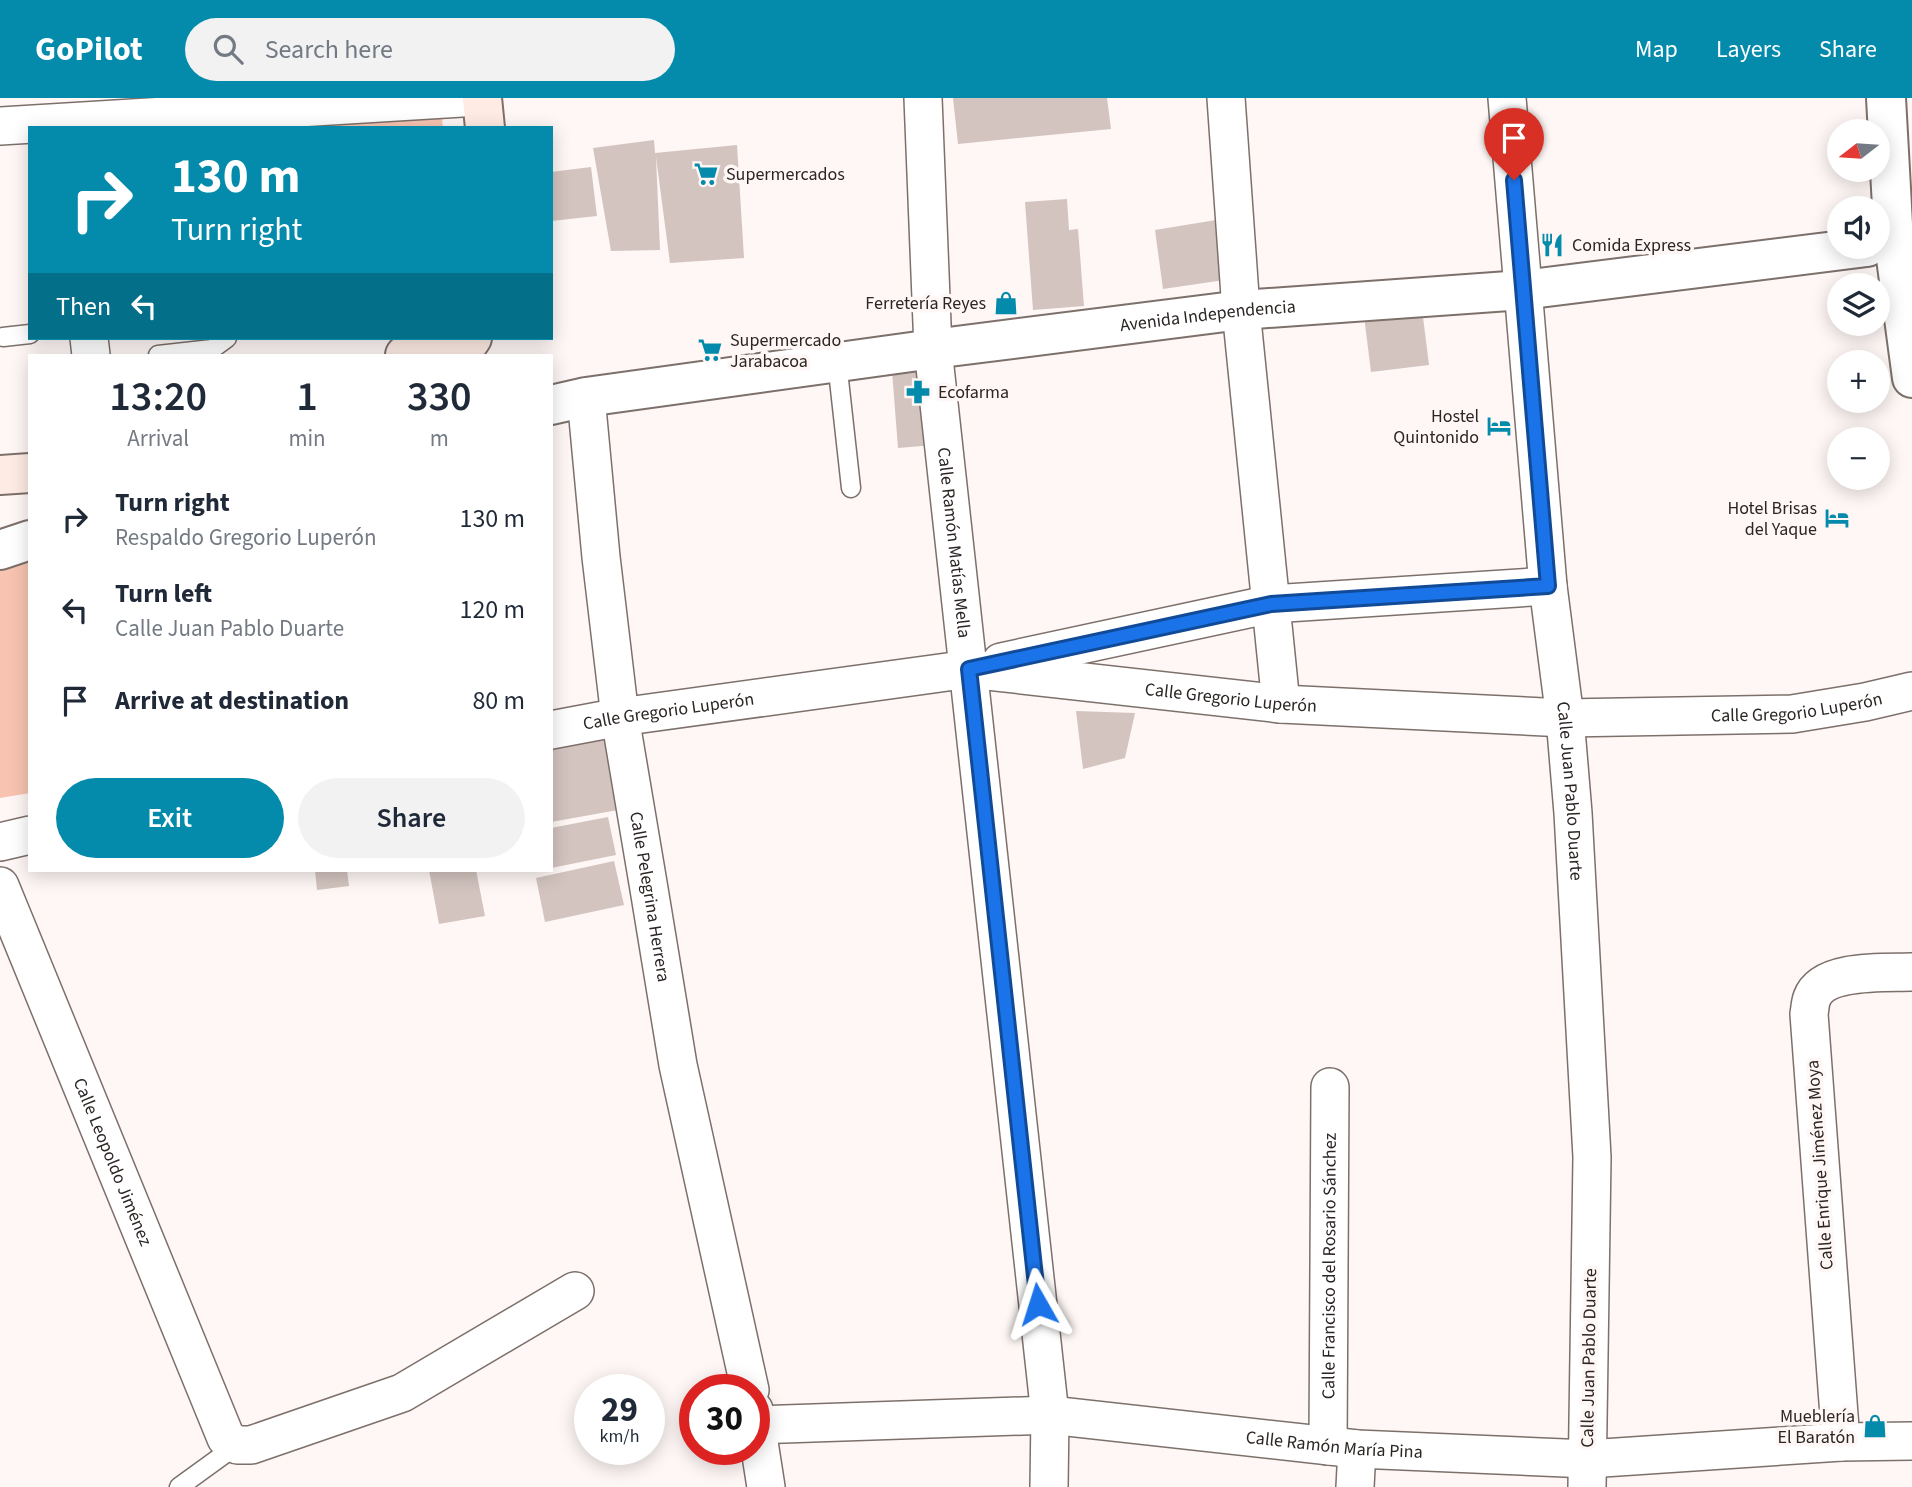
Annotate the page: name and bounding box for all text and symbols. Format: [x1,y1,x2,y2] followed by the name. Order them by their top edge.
[185,18,675,81] search box
[35,26,143,73] text: GoPilot
[209,30,247,68] icon: search
[265,31,393,68] text: Search here
[1635,32,1678,67] text: Map
[1716,32,1781,67] text: Layers
[1819,32,1877,67] text: Share
[1484,108,1544,180] pin
[1495,119,1533,157] icon: arrive
[1827,119,1890,182] north arrow
[1827,119,1890,490] map controls
[171,142,300,212] text: 130 m
[56,154,147,245] icon: right
[692,160,720,188] supermarket icon: Supermercados
[726,162,845,187] place label: Supermercados
[1827,196,1890,259] button: sound
[171,207,302,253] text: Turn right
[1538,231,1566,259] restaurant icon: Comida Express
[1572,233,1691,258] place label: Comida Express
[1827,273,1890,336] button: layers
[125,287,163,325] icon: left
[56,288,111,325] text: Then
[992,289,1020,317] shop icon: Ferretería Reyes
[865,291,986,316] place label: Ferretería Reyes
[1118,294,1296,338] street label: Avenida Independencia
[730,328,841,374] place label: Supermercado Jarabacoa
[696,336,724,364] supermarket icon: Supermercado Jarabacoa
[1827,350,1890,413] button: +
[109,367,207,427] text: 13:20
[296,367,318,427] text: 1
[407,367,472,427] text: 330
[904,378,932,406] pharmacy icon: Ecofarma
[938,380,1009,405] place label: Ecofarma
[1393,404,1479,450] place label: Hostel Quintonido
[1485,412,1513,440] hotel icon: Hostel Quintonido
[127,422,189,455] text: Arrival
[288,422,326,455] text: min
[430,422,449,455] text: m
[1827,427,1890,490] button: −
[931,446,977,639] street label: Calle Ramón Matías Mella
[115,484,230,521] text: Turn right
[1727,496,1817,542] place label: Hotel Brisas del Yaque
[56,500,94,538] icon: right
[459,500,525,537] text: 130 m
[1823,504,1851,532] hotel icon: Hotel Brisas del Yaque
[115,521,377,554] text: Respaldo Gregorio Luperón
[115,575,212,612] text: Turn left
[56,591,94,629] icon: left
[459,591,525,628] text: 120 m
[115,612,344,645] text: Calle Juan Pablo Duarte
[1144,676,1317,718] street label: Calle Gregorio Luperón
[56,682,94,720] icon: arrive
[115,682,349,719] text: Arrive at destination
[472,682,525,719] text: 80 m
[581,686,756,736] street label: Calle Gregorio Luperón
[1711,686,1885,728] street label: Calle Gregorio Luperón
[1550,700,1589,881] street label: Calle Juan Pablo Duarte
[56,778,284,858] button: Exit
[298,778,525,858] button: Share
[624,810,677,984] street label: Calle Pelegrina Herrera
[1800,1059,1840,1271] street label: Calle Enrique Jiménez Moya
[67,1074,159,1250] street label: Calle Leopoldo Jiménez
[1316,1132,1342,1399] street label: Calle Francisco del Rosario Sánchez
[1001,1267,1075,1341] position arrow
[1575,1268,1603,1448] street label: Calle Juan Pablo Duarte
[679,1374,770,1465] speed limit sign: 30
[601,1385,638,1435] text: 29
[1778,1404,1855,1450] place label: Mueblería El Baratón
[1861,1412,1889,1440] shop icon: Mueblería El Baratón
[600,1424,639,1449] text: km/h
[1244,1424,1423,1464] street label: Calle Ramón María Pina

